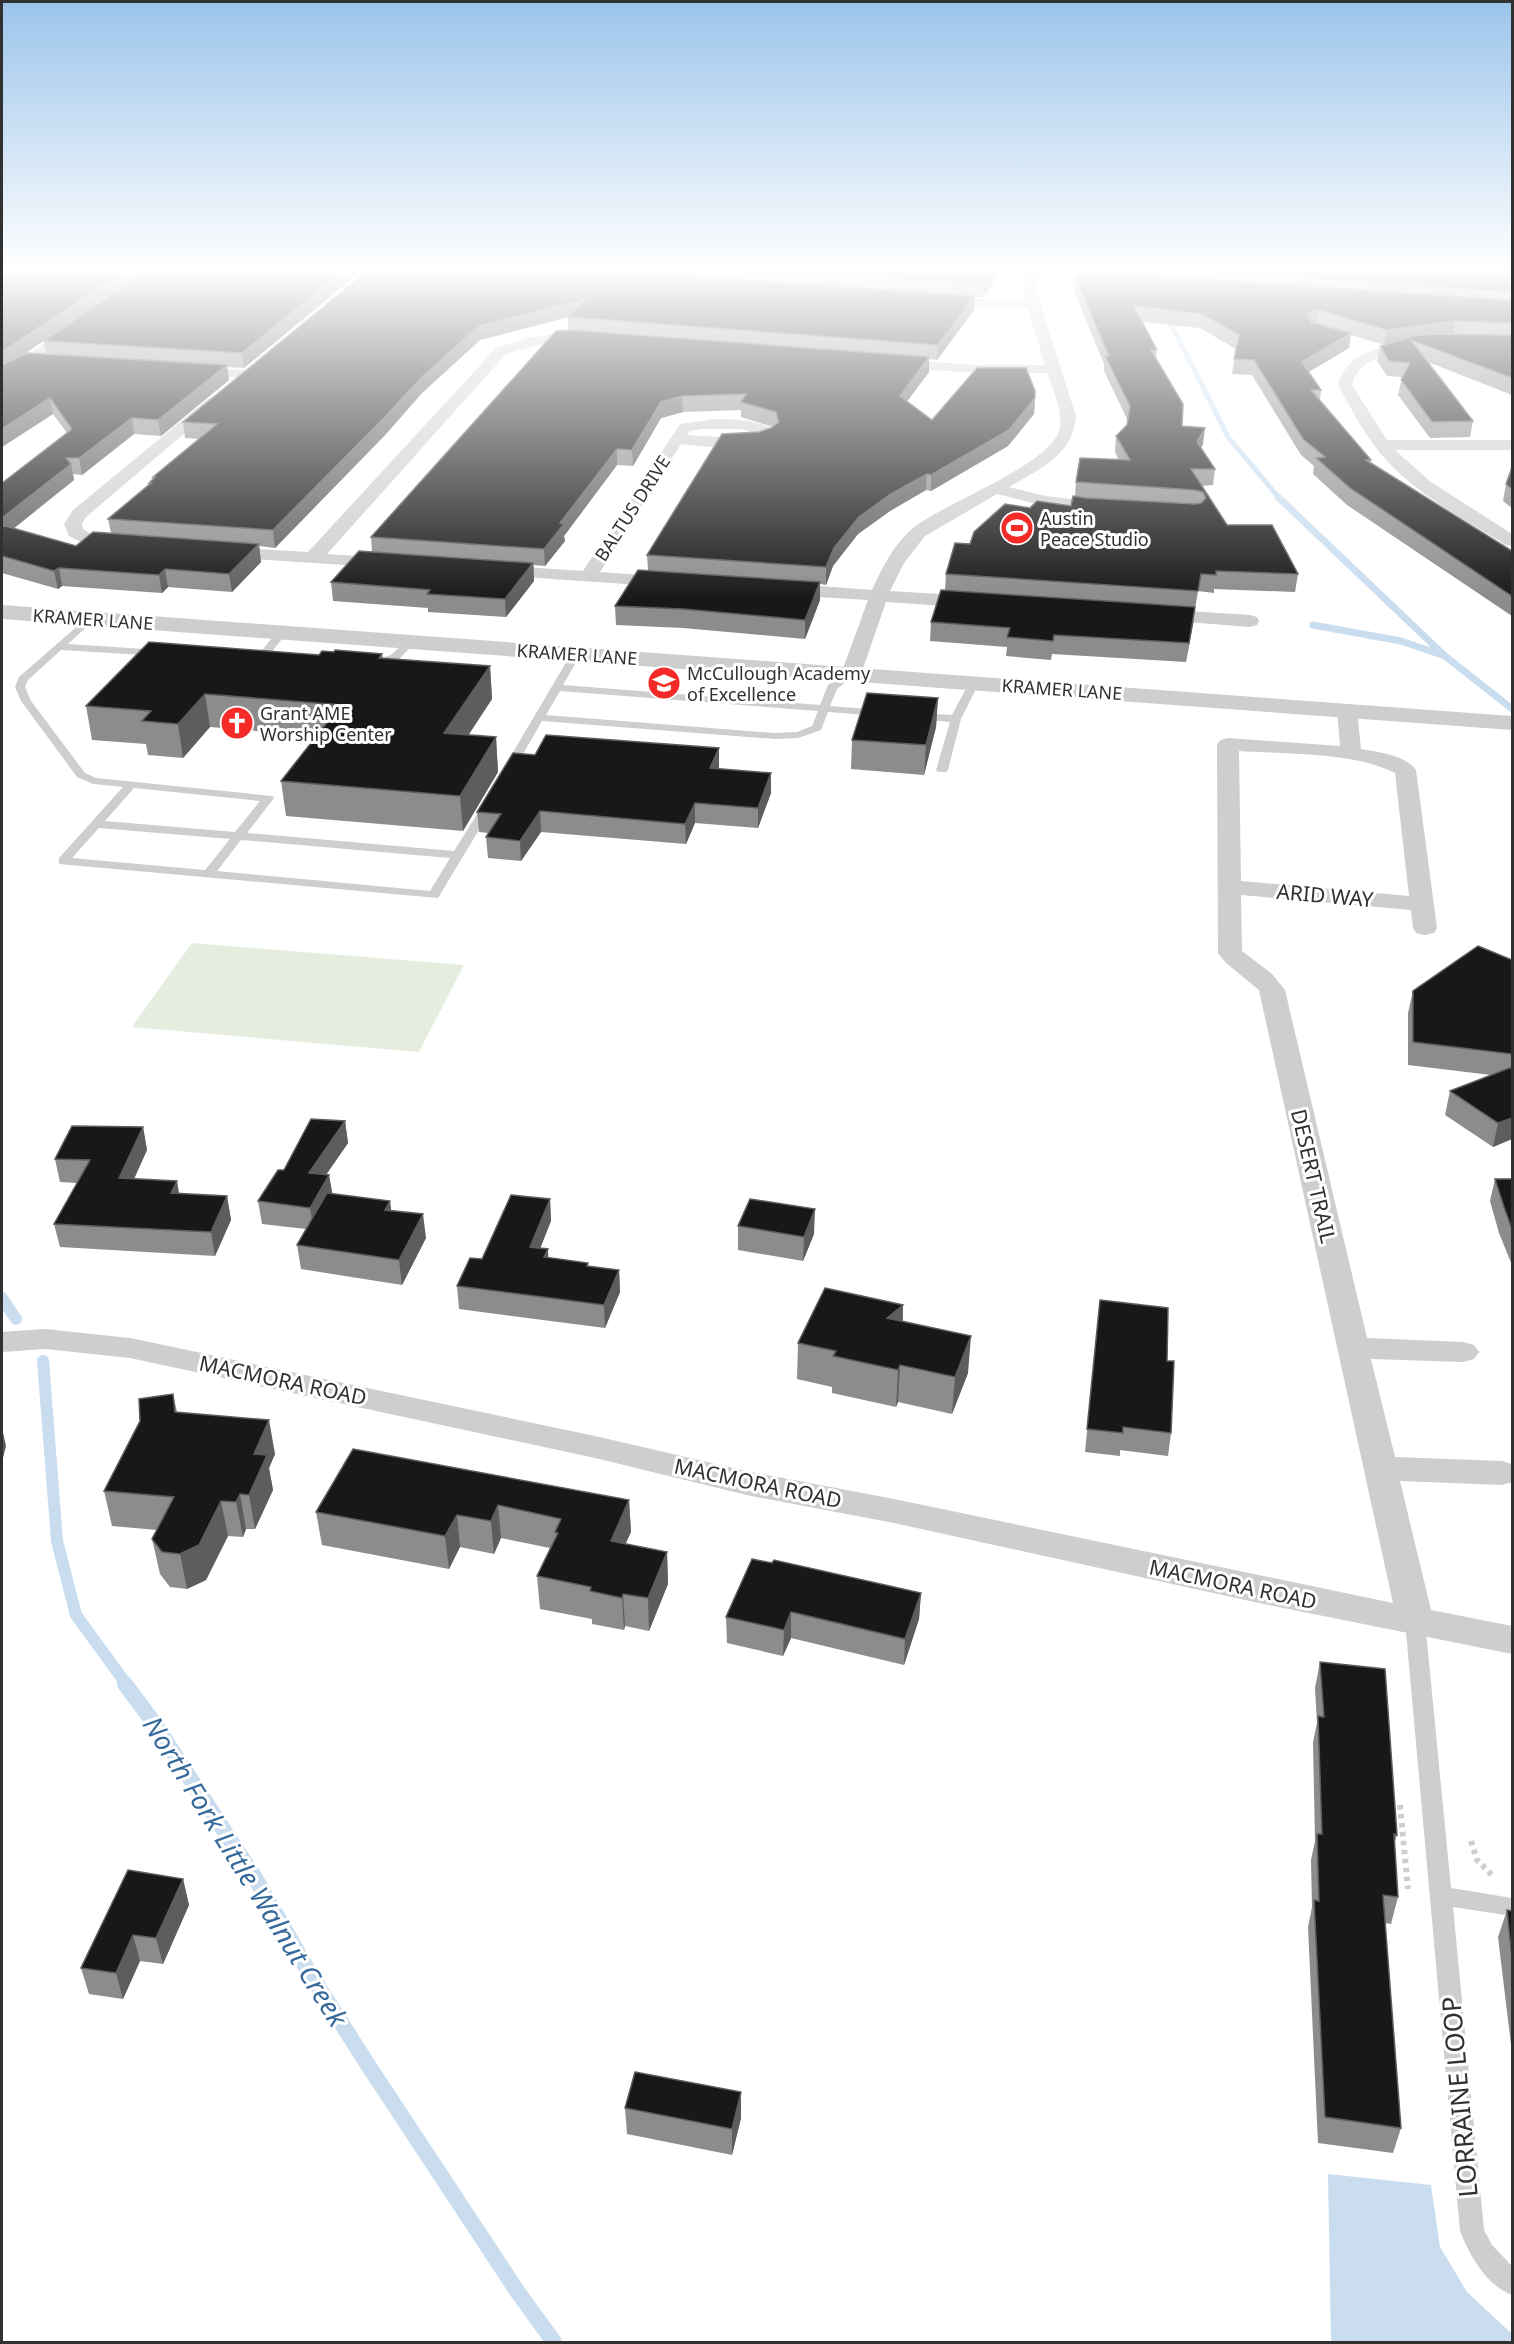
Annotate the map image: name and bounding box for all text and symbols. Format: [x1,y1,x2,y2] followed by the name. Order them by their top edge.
[589,451,675,565] street label: BALTUS DRIVE
[1040,506,1149,551] place label: Austin Peace Studio
[999,510,1035,546] sports icon: Austin Peace Studio
[32,603,154,635] street label: KRAMER LANE
[516,638,638,670] street label: KRAMER LANE
[687,661,871,706] place label: McCullough Academy of Excellence
[646,665,682,701] school or university icon: McCullough Academy of Excellence
[1001,673,1123,705] street label: KRAMER LANE
[260,701,392,746] place label: Grant AME Worship Center
[219,705,255,741] church icon: Grant AME Worship Center
[1275,877,1375,913] street label: ARID WAY
[1285,1106,1343,1246] street label: DESERT TRAIL
[197,1349,369,1411] street label: MACMORA ROAD
[672,1452,844,1514] street label: MACMORA ROAD
[1147,1553,1319,1615] street label: MACMORA ROAD
[135,1709,358,2035] water label: North Fork Little Walnut Creek
[1432,1995,1486,2199] street label: LORRAINE LOOP

